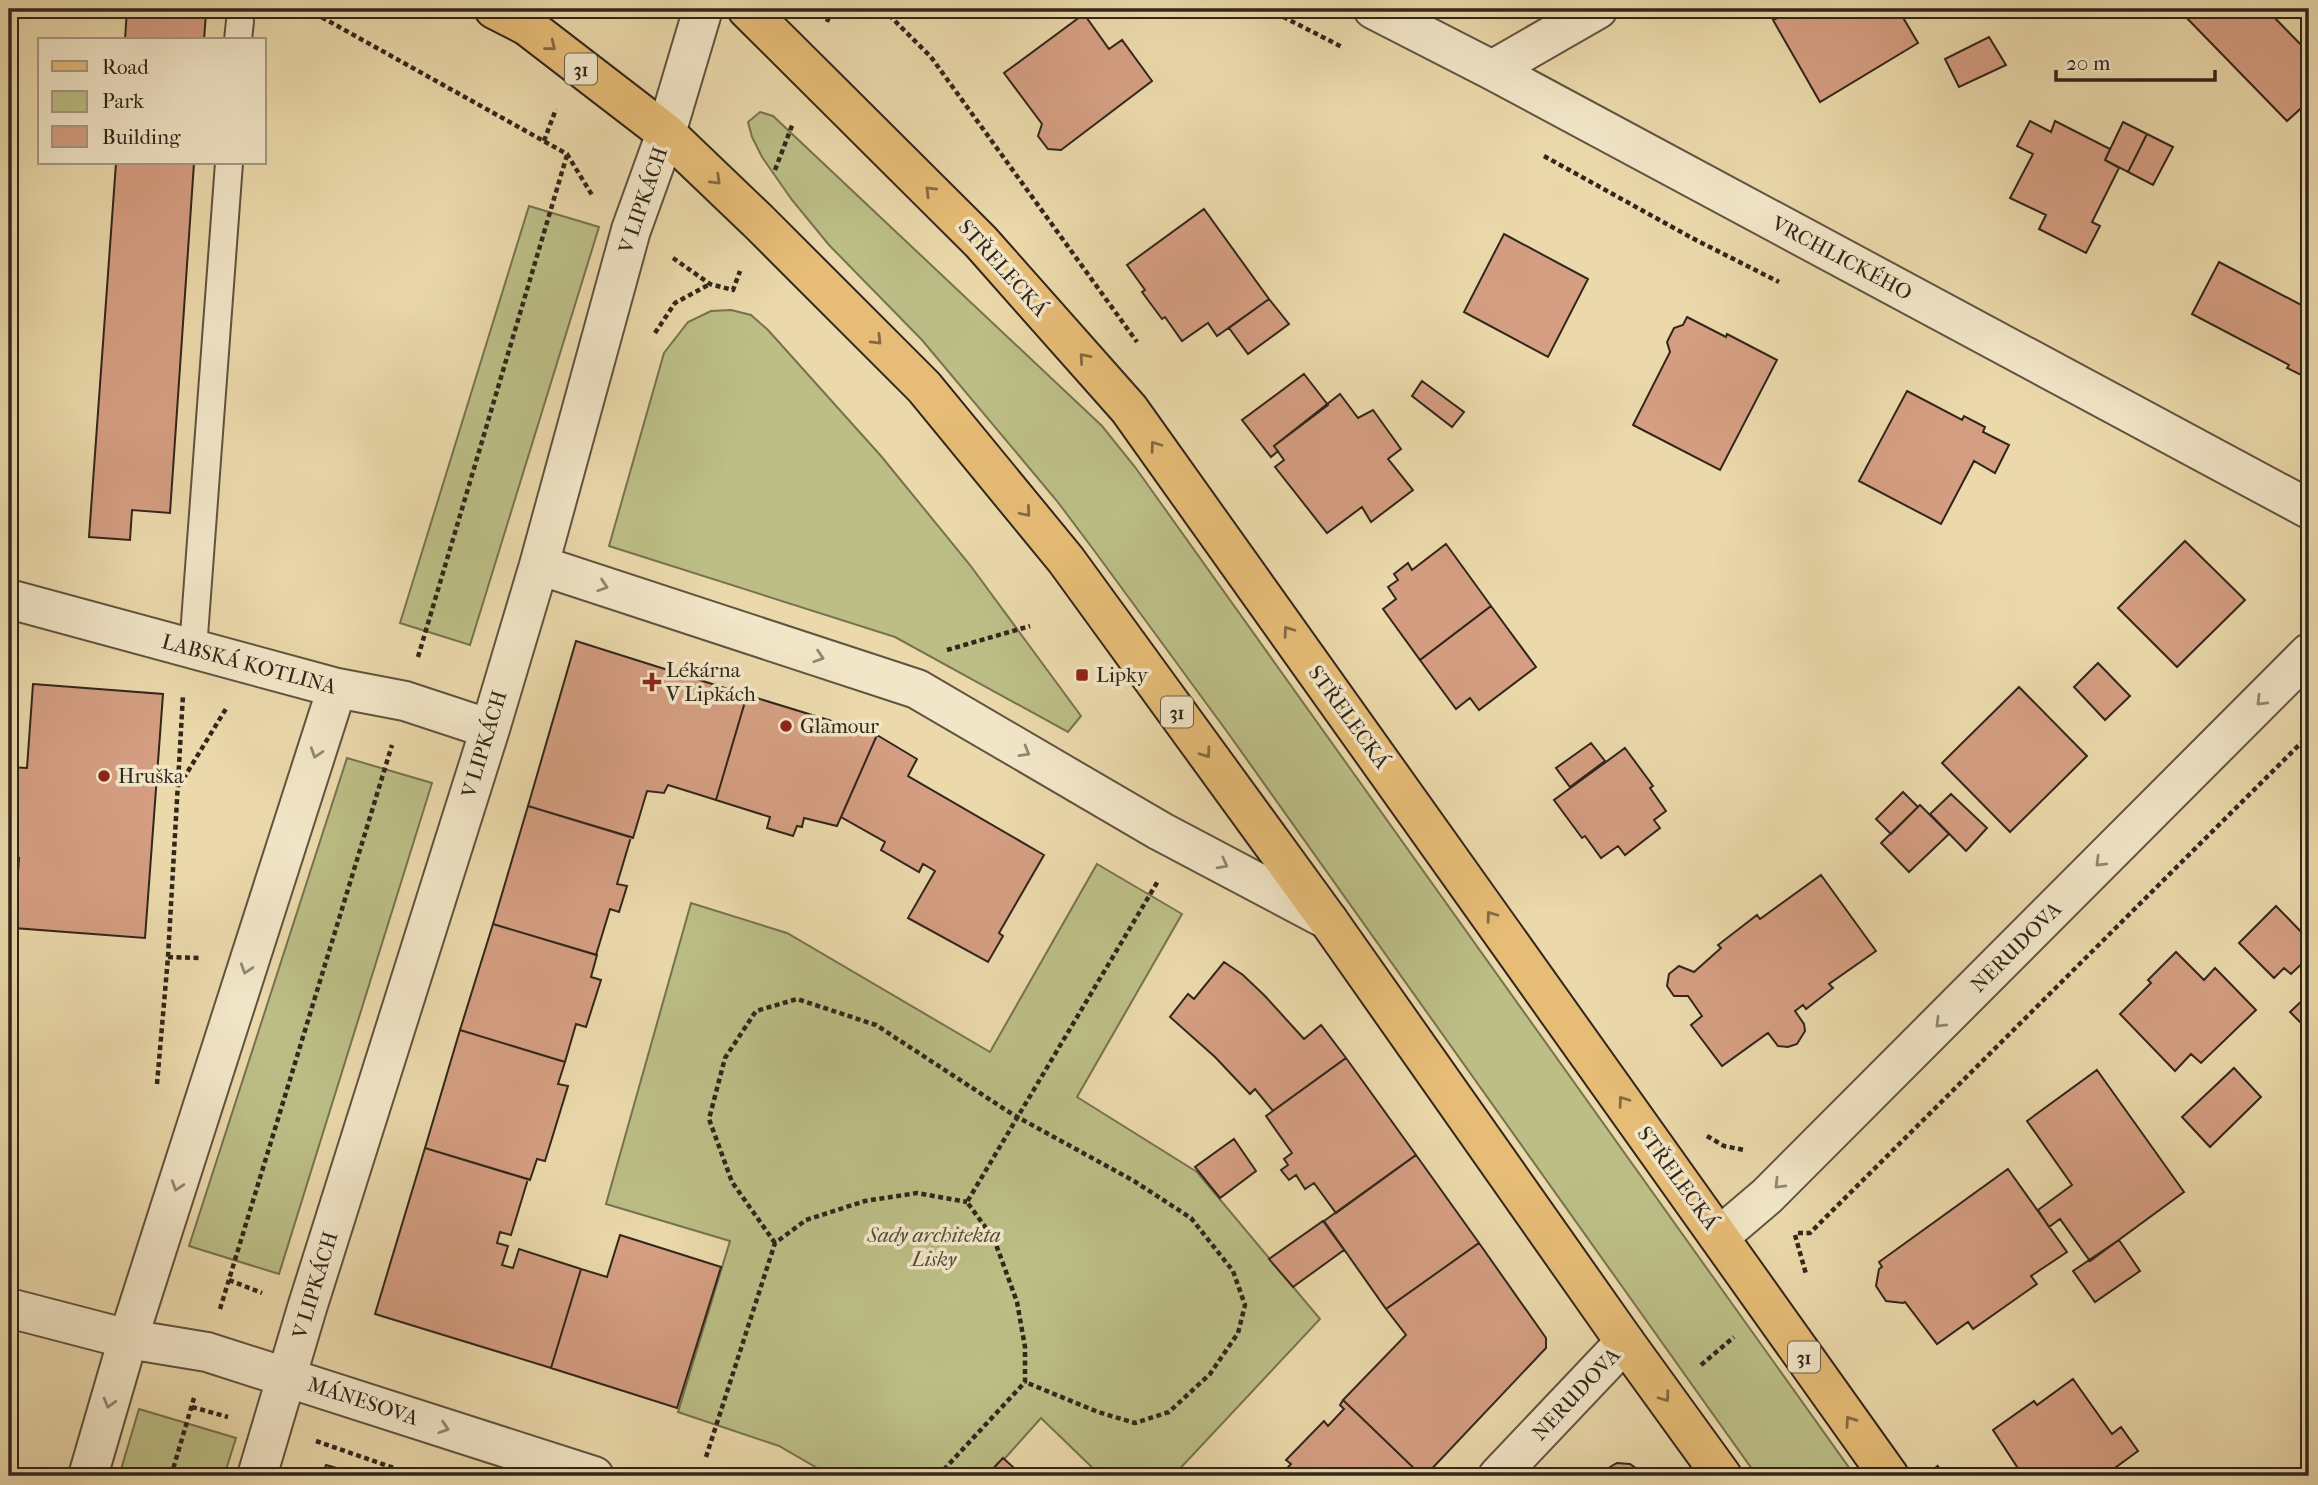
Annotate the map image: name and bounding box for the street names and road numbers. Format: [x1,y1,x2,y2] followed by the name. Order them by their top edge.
[565,54,597,85] road number: 31
[613,143,673,257] street label: V LIPKÁCH
[1767,211,1916,305] street label: VRCHLICKÉHO
[953,215,1053,321] street label: STŘELECKÁ
[159,629,339,699] street label: LABSKÁ KOTLINA
[1304,661,1395,774] street label: STŘELECKÁ
[456,687,512,801] street label: V LIPKÁCH
[1161,696,1193,727] road number: 31
[1966,897,2066,997] street label: NERUDOVA
[1633,1122,1724,1235] street label: STŘELECKÁ
[287,1228,343,1342] street label: V LIPKÁCH
[1527,1342,1625,1445] street label: NERUDOVA
[1788,1342,1820,1372] road number: 31
[305,1372,422,1430] street label: MÁNESOVA

